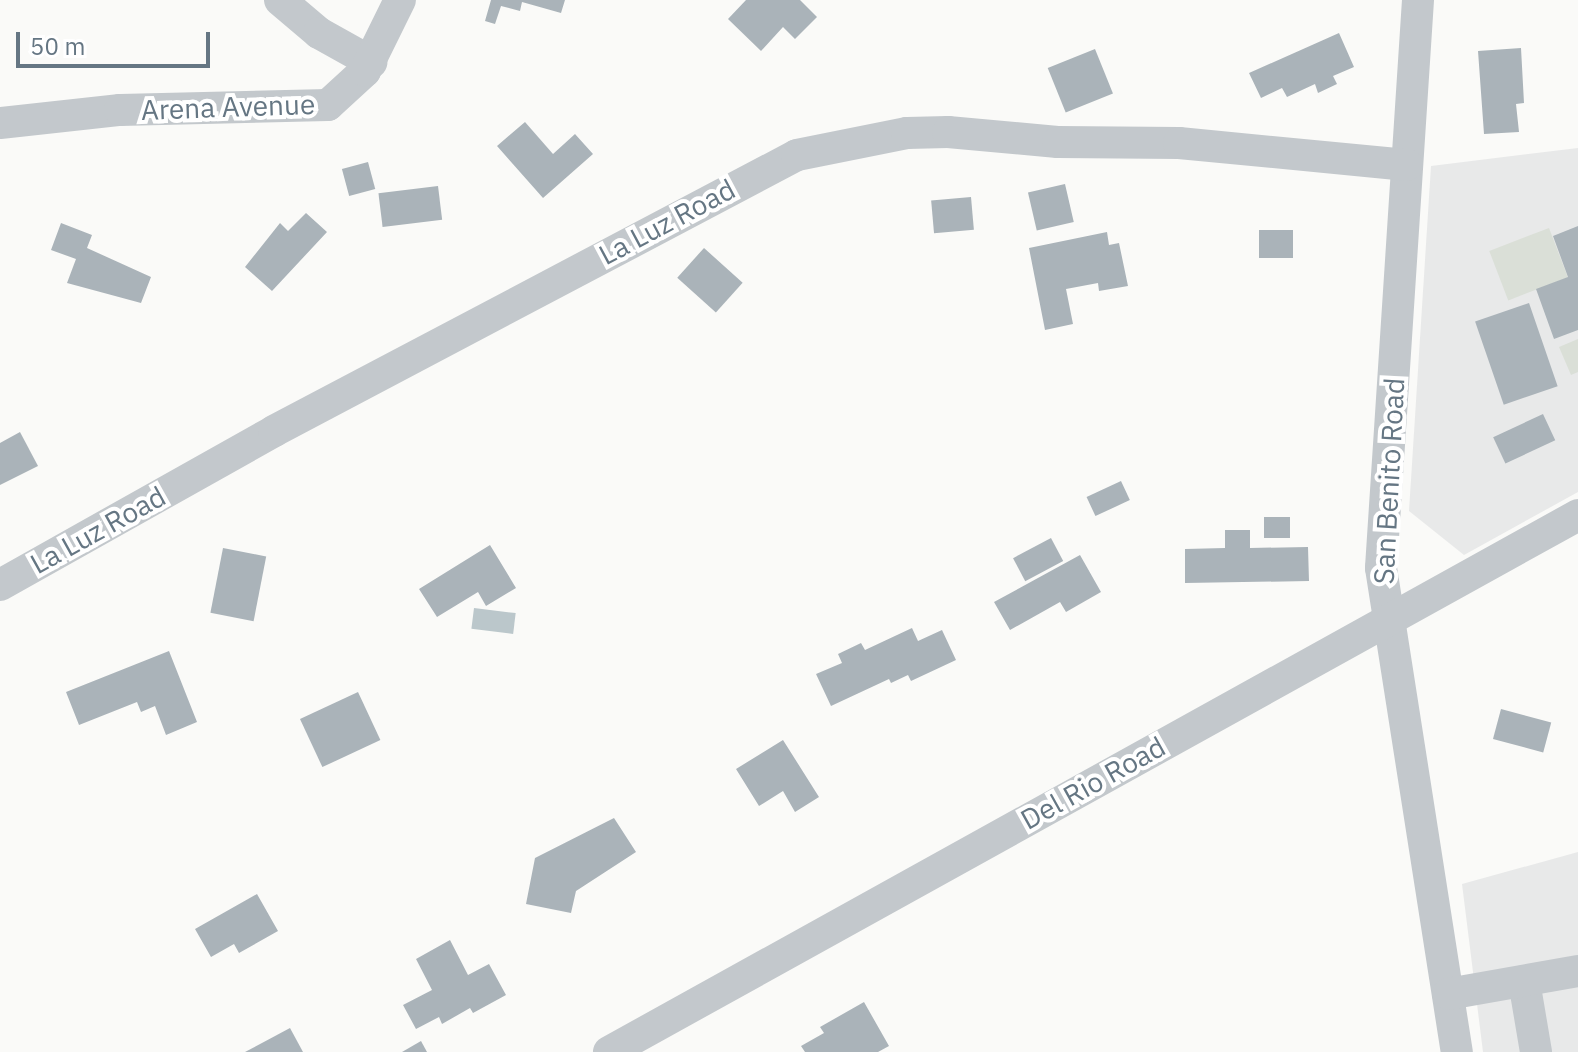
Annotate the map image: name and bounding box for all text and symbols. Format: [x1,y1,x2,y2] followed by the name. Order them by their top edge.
[20,16,214,66] scale bar
[30,30,85,62] text: 50 m
[140,87,316,127] street label: Arena Avenue
[593,172,741,272] street label: La Luz Road
[1367,377,1411,585] street label: San Benito Road
[25,479,171,581] street label: La Luz Road
[1015,730,1171,836] street label: Del Rio Road

